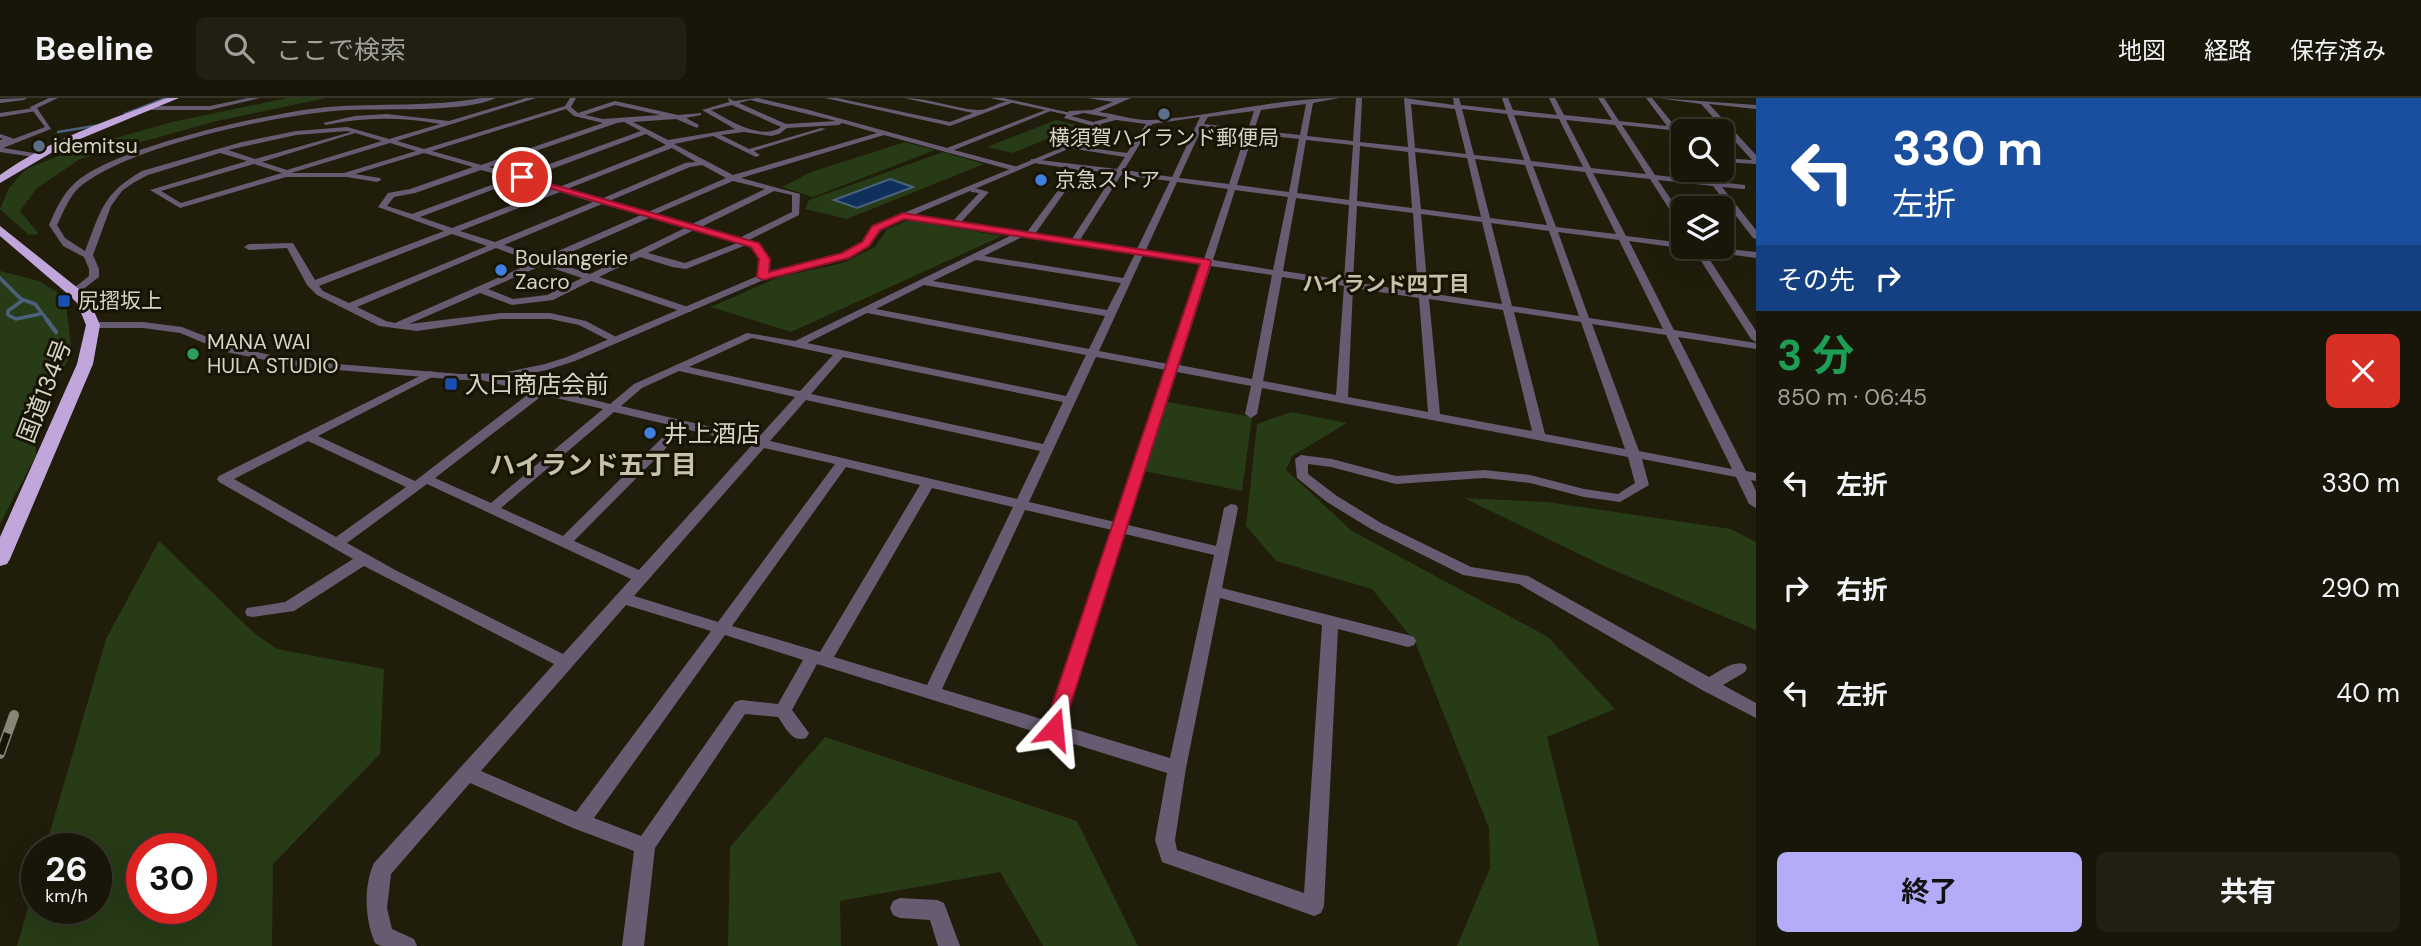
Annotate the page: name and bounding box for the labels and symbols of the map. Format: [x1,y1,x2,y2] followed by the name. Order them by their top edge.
[1156,106,1172,122] marker: 横須賀ハイランド郵便局
[1049,124,1279,152] place label: 横須賀ハイランド郵便局
[53,132,138,160] place label: idemitsu
[31,138,47,154] marker: idemitsu
[492,147,552,207] pin
[1055,166,1160,194] place label: 京急ストア
[1033,172,1049,188] marker: 京急ストア
[515,244,628,296] place label: Boulangerie Zacro
[493,262,509,278] marker: Boulangerie Zacro
[1302,270,1470,298] district label: ハイランド四丁目
[78,287,162,315] place label: 尻摺坂上
[56,293,72,309] marker: 尻摺坂上
[207,328,339,380] place label: MANA WAI HULA STUDIO
[10,335,78,447] street label: 国道134号
[185,346,201,362] marker: MANA WAI HULA STUDIO
[465,369,609,400] place label: 入口商店会前
[443,376,459,392] marker: 入口商店会前
[664,418,760,449] place label: 井上酒店
[642,425,658,441] marker: 井上酒店
[489,448,697,482] district label: ハイランド五丁目
[1017,692,1091,766] position arrow
[126,833,217,924] speed limit sign: 30

